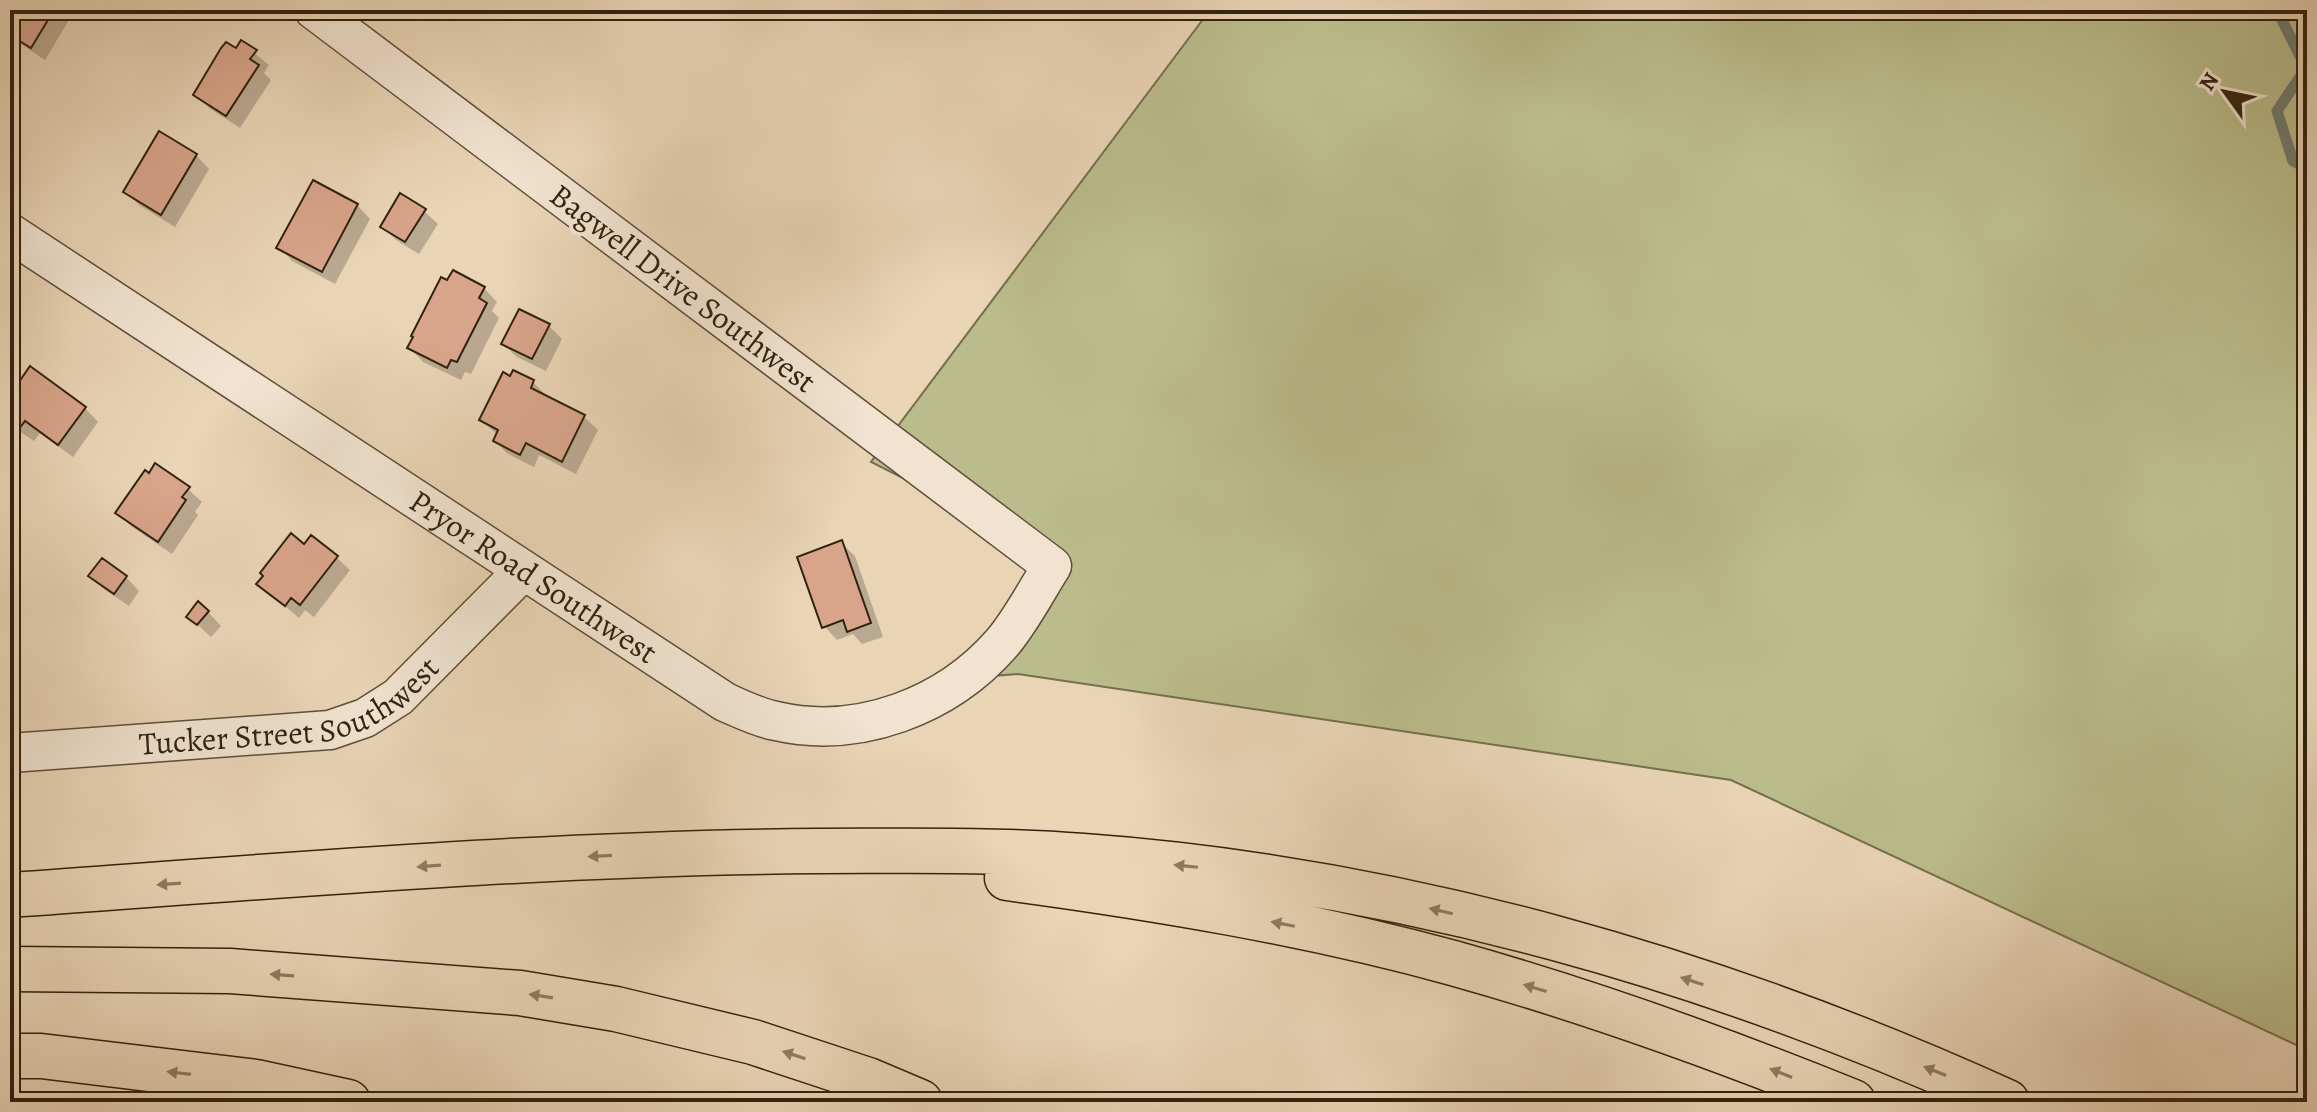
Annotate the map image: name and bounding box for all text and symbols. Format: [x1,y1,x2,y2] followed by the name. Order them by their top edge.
[2185,52,2265,132] north arrow
[2192,67,2226,97] text: N
[541,173,825,403] street label: Bagwell Drive Southwest
[401,479,666,674] street label: Pryor Road Southwest
[138,646,449,766] street label: Tucker Street Southwest
[587,849,612,862] one-way arrow
[416,860,441,873] one-way arrow
[1173,860,1198,873] one-way arrow
[156,878,181,891] one-way arrow
[1429,904,1454,917] one-way arrow
[1270,917,1295,929] one-way arrow
[269,968,294,981] one-way arrow
[1679,974,1703,986] one-way arrow
[1523,981,1548,993] one-way arrow
[528,990,553,1002] one-way arrow
[782,1049,806,1061] one-way arrow
[1923,1065,1947,1078] one-way arrow
[166,1066,191,1079] one-way arrow
[1769,1066,1793,1079] one-way arrow

